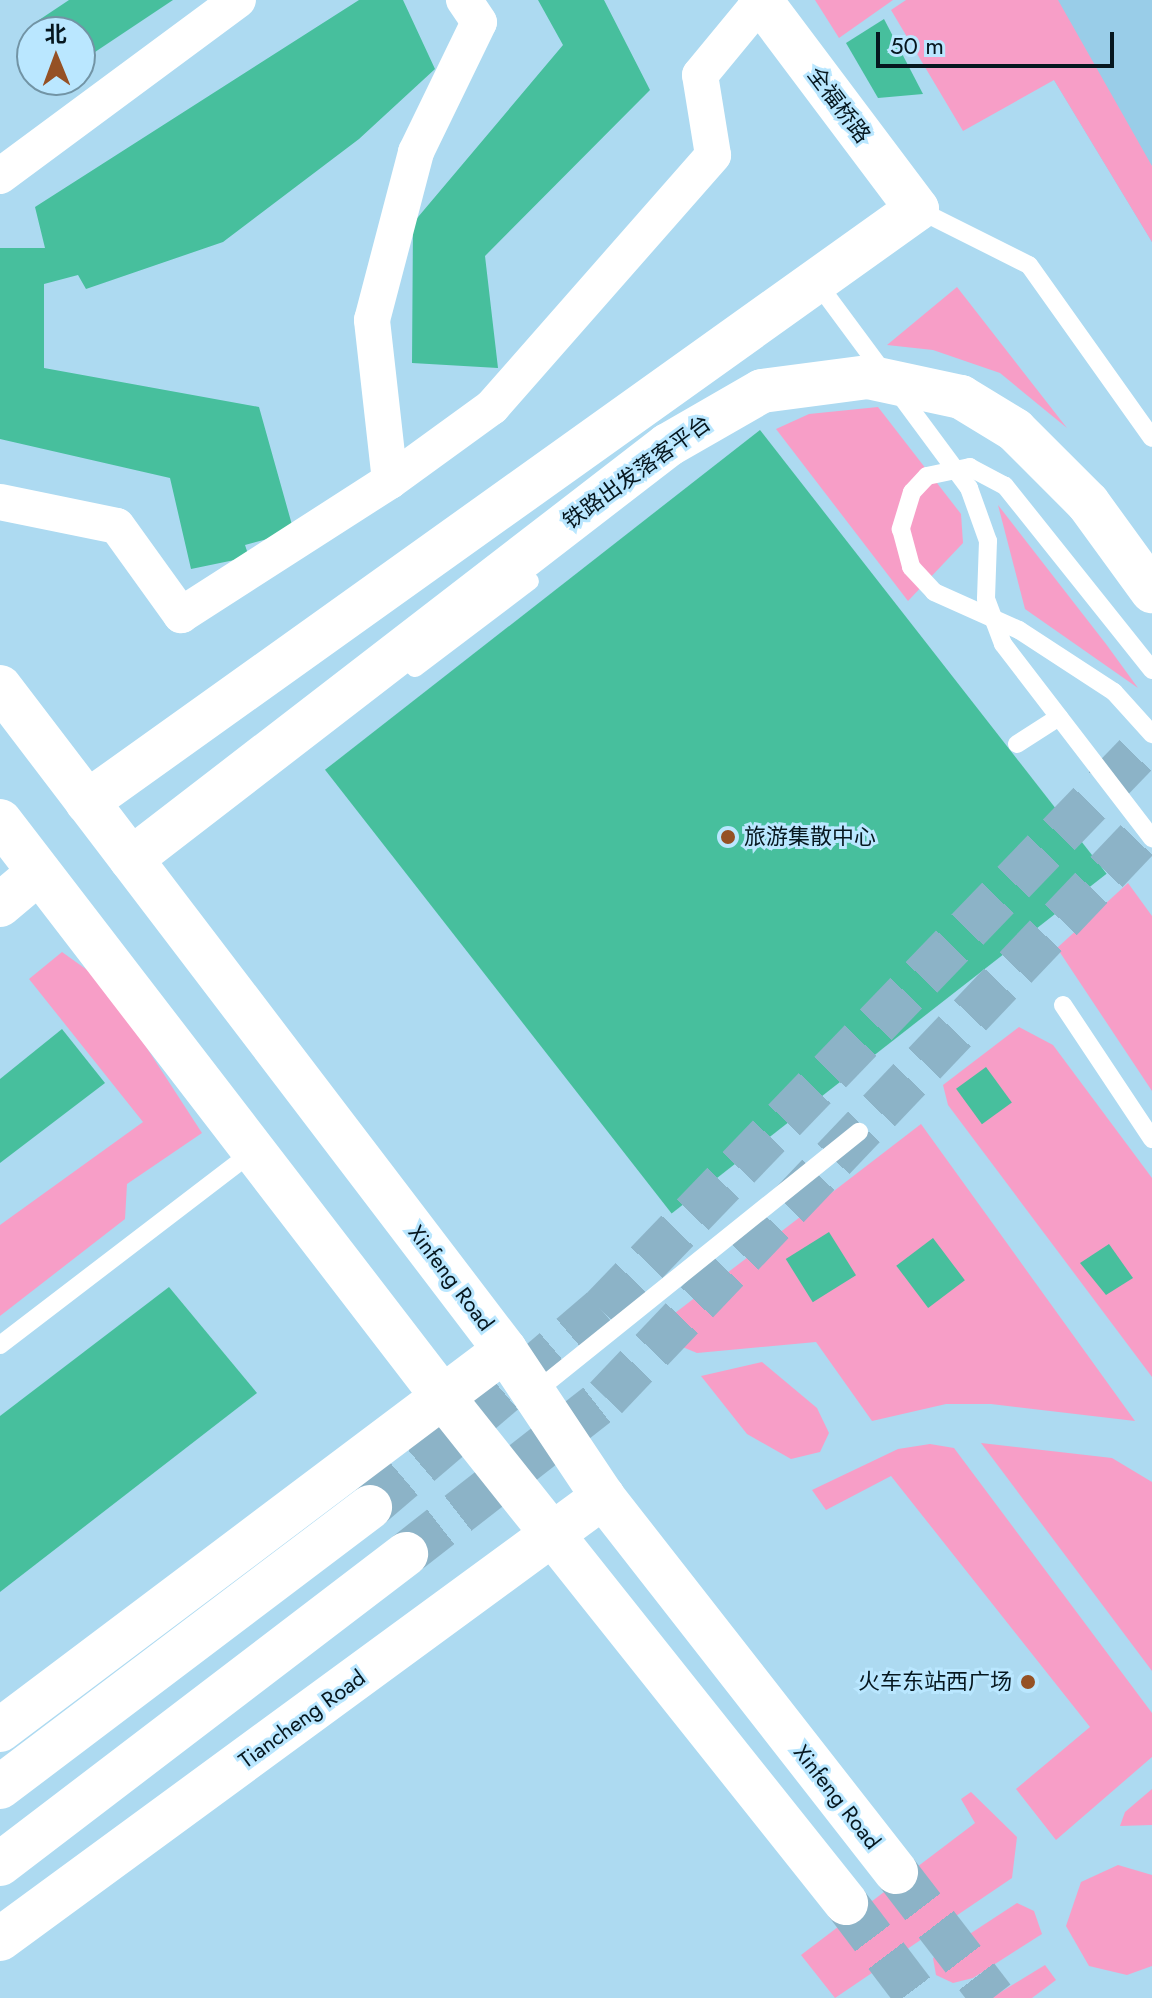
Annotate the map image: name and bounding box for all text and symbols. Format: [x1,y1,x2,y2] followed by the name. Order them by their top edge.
[16,16,96,96] north arrow
[880,16,1118,66] scale bar
[44,18,67,50] text: 北
[890,28,944,63] text: 50 m
[802,62,876,148] street label: 全福桥路
[558,410,716,534] street label: 铁路出发落客平台
[744,824,876,850] place label: 旅游集散中心
[719,828,737,846] marker: 旅游集散中心
[403,1220,499,1336] street label: Xinfeng Road
[234,1664,370,1774] street label: Tiancheng Road
[858,1669,1012,1695] place label: 火车东站西广场
[1019,1673,1037,1691] marker: 火车东站西广场
[788,1740,886,1854] street label: Xinfeng Road

